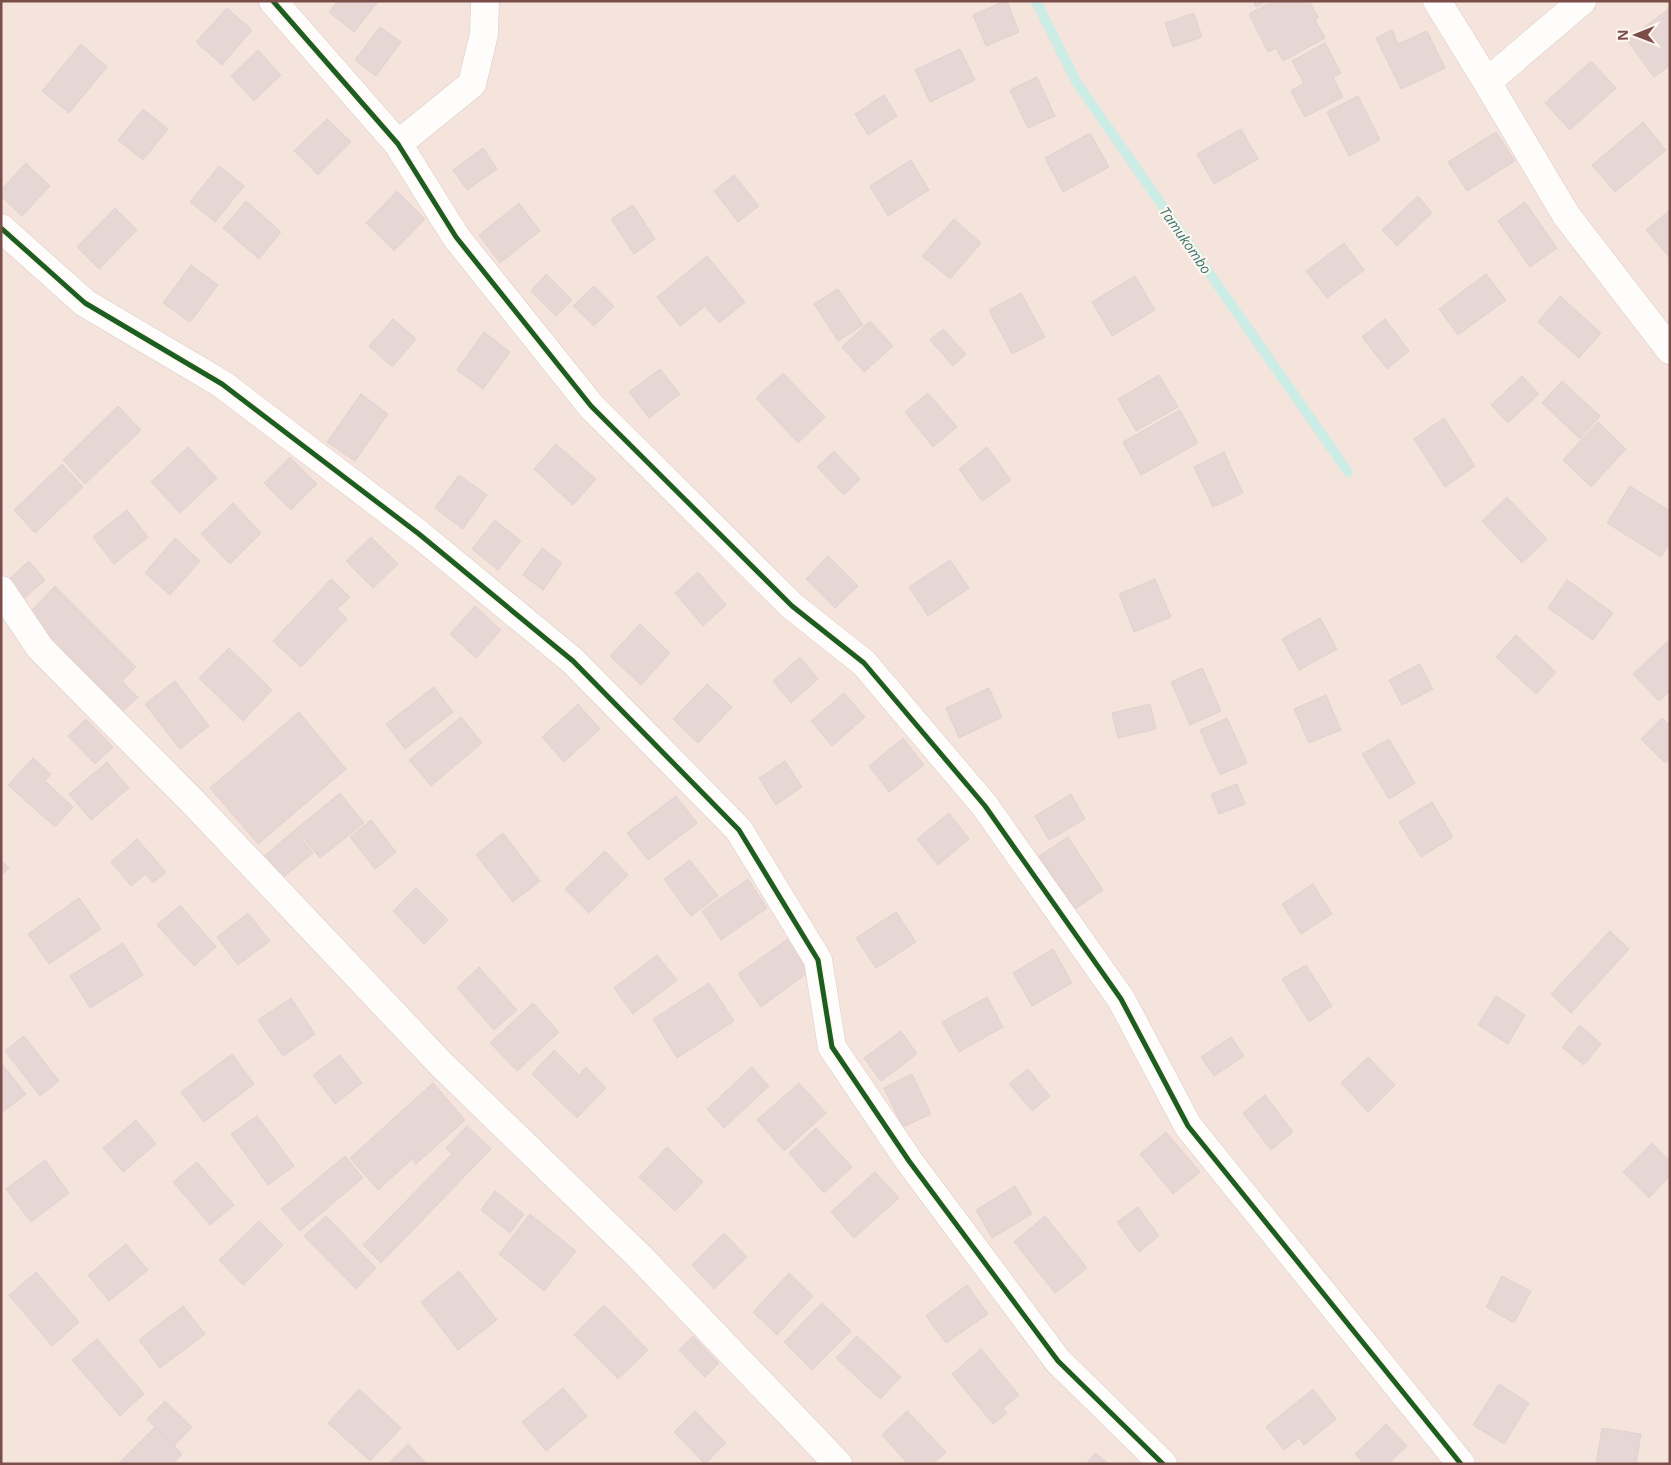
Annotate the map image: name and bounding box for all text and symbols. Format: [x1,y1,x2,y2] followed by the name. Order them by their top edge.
[1611,10,1661,60] north arrow
[1613,29,1632,41] text: N
[1156,203,1216,278] water label: Tamukombo

